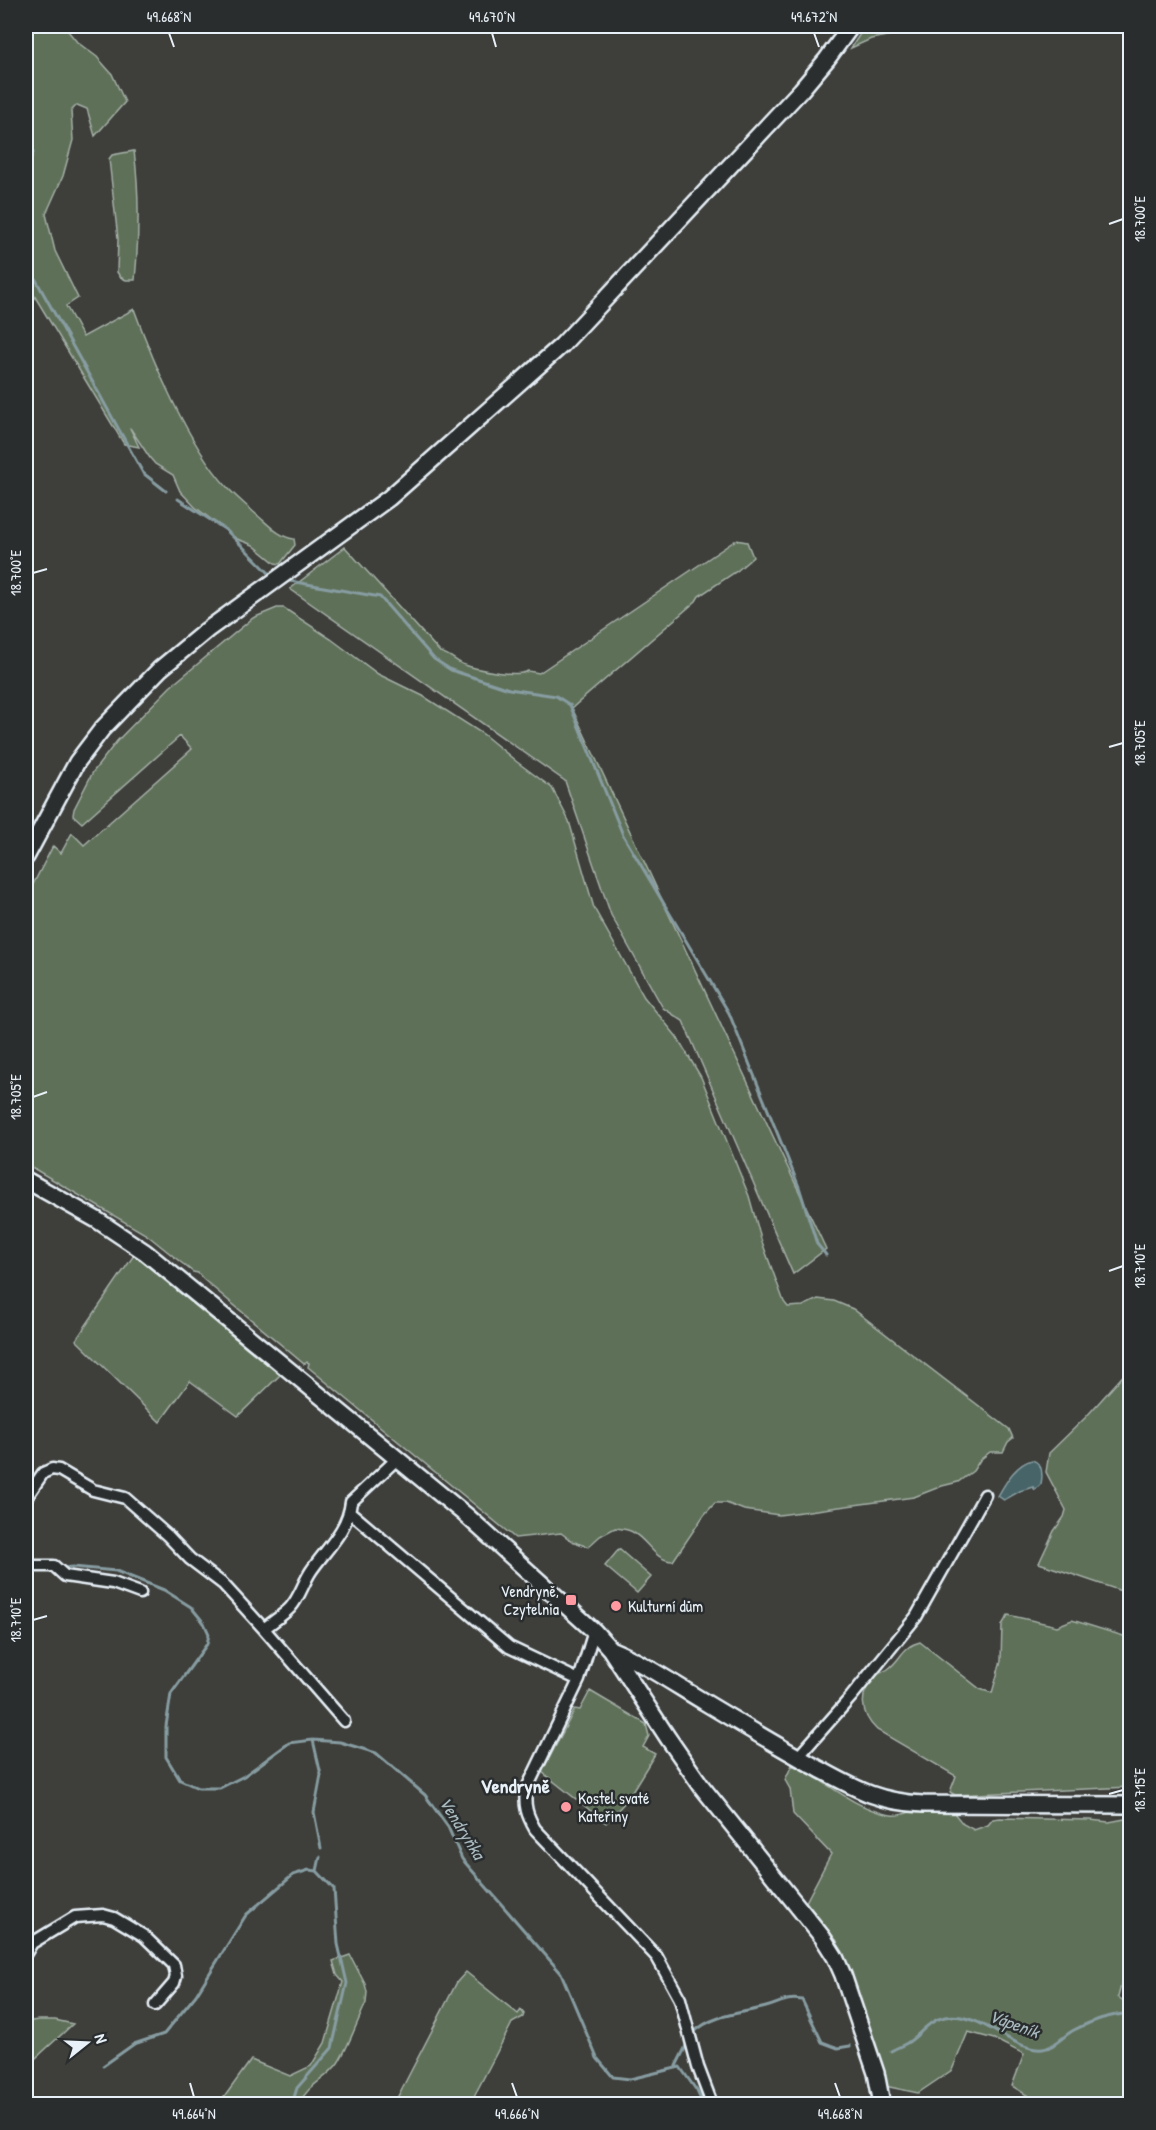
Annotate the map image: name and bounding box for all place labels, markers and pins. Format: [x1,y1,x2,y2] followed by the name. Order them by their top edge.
[500,1580,559,1620] place label: Vendryně, Czytelnia
[564,1593,578,1607] marker: Vendryně, Czytelnia
[628,1595,703,1617] place label: Kulturní dům
[609,1599,623,1613] marker: Kulturní dům
[578,1787,650,1827] place label: Kostel svaté Kateřiny
[559,1800,573,1814] marker: Kostel svaté Kateřiny

